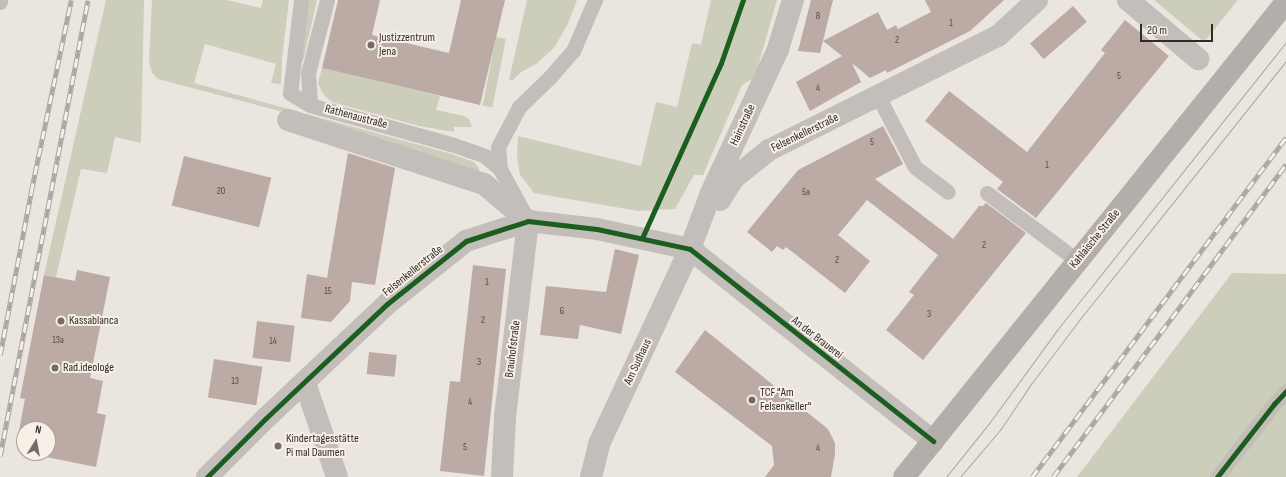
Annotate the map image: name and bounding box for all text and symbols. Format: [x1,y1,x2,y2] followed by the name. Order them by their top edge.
[816,11,820,23] house number: 8
[1142,16,1215,42] scale bar
[949,18,953,30] house number: 1
[1147,23,1167,38] text: 20 m
[379,31,435,59] place label: Justizzentrum Jena
[895,35,899,47] house number: 2
[366,40,376,50] marker: Justizzentrum Jena
[1117,71,1121,83] house number: 5
[816,83,820,95] house number: 4
[323,102,389,132] street label: Rathenaustraße
[727,102,759,148] street label: Hainstraße
[769,110,841,156] street label: Felsenkellerstraße
[870,137,874,149] house number: 5
[1045,160,1049,172] house number: 1
[217,186,225,198] house number: 20
[802,187,810,199] house number: 5a
[1067,207,1123,271] street label: Kahlaische Straße
[982,240,986,252] house number: 2
[380,242,446,300] street label: Felsenkellerstraße
[835,255,839,267] house number: 2
[485,277,489,289] house number: 1
[324,286,332,298] house number: 15
[560,306,564,318] house number: 6
[927,309,931,321] house number: 3
[69,314,118,328] place label: Kassablanca
[789,314,845,362] street label: An der Brauerei
[481,315,485,327] house number: 2
[56,316,66,326] marker: Kassablanca
[502,320,524,378] street label: Brauhofstraße
[52,335,64,347] house number: 13a
[269,336,277,348] house number: 14
[621,337,655,387] street label: Am Sudhaus
[477,357,481,369] house number: 3
[63,361,114,375] place label: Rad.ideologe
[50,363,60,373] marker: Rad.ideologe
[231,376,239,388] house number: 13
[760,386,811,414] place label: TCF "Am Felsenkeller"
[747,395,757,405] marker: TCF "Am Felsenkeller"
[468,397,472,409] house number: 4
[16,421,56,461] north arrow
[34,423,42,437] text: N
[286,432,359,460] place label: Kindertagesstätte Pi mal Daumen
[273,441,283,451] marker: Kindertagesstätte Pi mal Daumen
[463,442,467,454] house number: 5
[816,443,820,455] house number: 4

